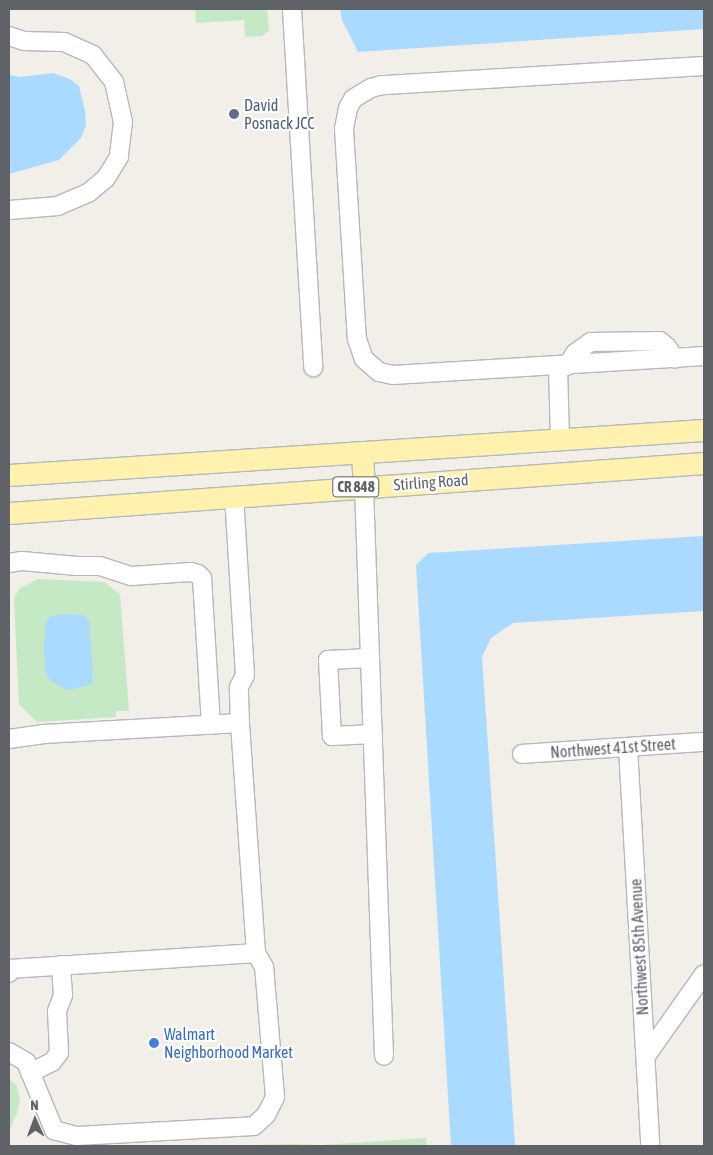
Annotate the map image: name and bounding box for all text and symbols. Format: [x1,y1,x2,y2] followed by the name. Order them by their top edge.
[244,95,314,133] place label: David Posnack JCC
[228,108,240,120] marker: David Posnack JCC
[393,470,469,494] street label: Stirling Road
[332,474,380,500] road number: CR 848
[550,734,676,762] street label: Northwest 41st Street
[626,878,652,1016] street label: Northwest 85th Avenue
[164,1024,293,1062] place label: Walmart Neighborhood Market
[148,1037,160,1049] marker: Walmart Neighborhood Market
[10,1095,60,1145] north arrow
[30,1097,39,1113] text: N

